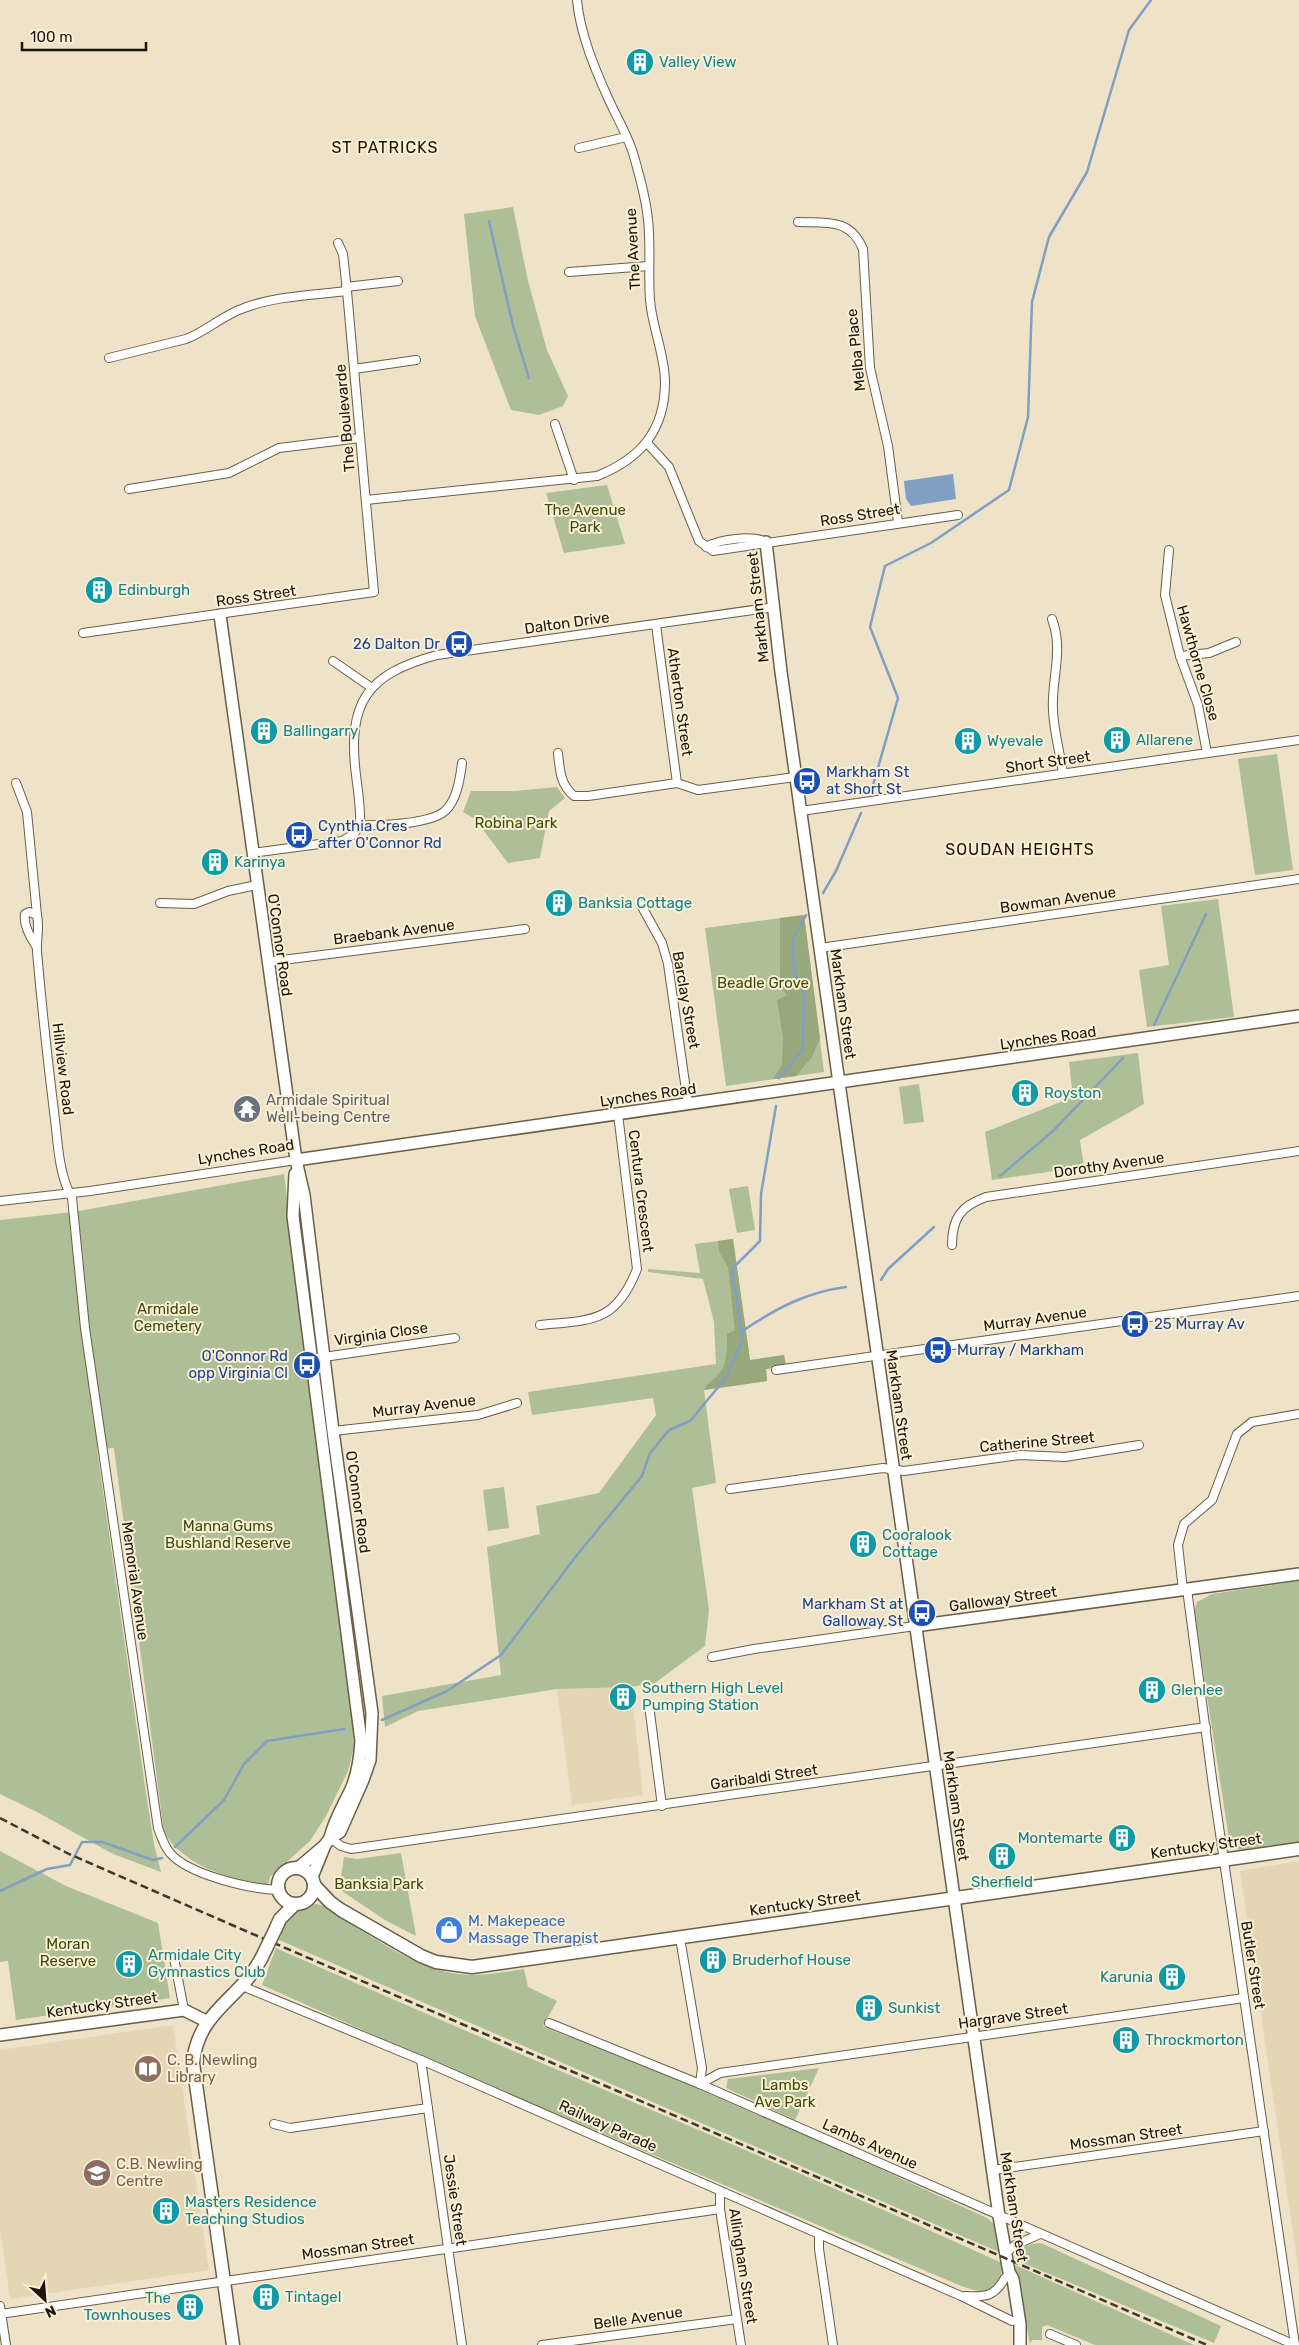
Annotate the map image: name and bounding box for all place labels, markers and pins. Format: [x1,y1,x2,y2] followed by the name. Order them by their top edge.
[625,47,655,77] building icon: Valley View
[659,53,736,71] place label: Valley View
[84,575,114,605] building icon: Edinburgh
[118,581,190,599] place label: Edinburgh
[444,629,474,659] bus stop icon: 26 Dalton Dr
[353,635,440,653] place label: 26 Dalton Dr
[249,716,279,746] building icon: Ballingarry
[283,722,358,740] place label: Ballingarry
[1102,725,1132,755] building icon: Allarene
[953,726,983,756] building icon: Wyevale
[1136,731,1193,749] place label: Allarene
[987,732,1044,750] place label: Wyevale
[826,763,909,798] place label: Markham St at Short St
[792,766,822,796] bus stop icon: Markham St at Short St
[318,817,442,852] place label: Cynthia Cres after O'Connor Rd
[284,820,314,850] bus stop icon: Cynthia Cres after O'Connor Rd
[200,847,230,877] building icon: Karinya
[234,853,286,871] place label: Karinya
[544,888,574,918] building icon: Banksia Cottage
[578,894,692,912] place label: Banksia Cottage
[1010,1078,1040,1108] building icon: Royston
[1044,1084,1101,1102] place label: Royston
[266,1091,391,1126] place label: Armidale Spiritual Well-being Centre
[232,1094,262,1124] temple icon: Armidale Spiritual Well-being Centre
[1120,1309,1150,1339] bus stop icon: 25 Murray Av
[1154,1315,1245,1333] place label: 25 Murray Av
[923,1335,953,1365] bus stop icon: Murray / Markham
[957,1341,1084,1359] place label: Murray / Markham
[188,1347,288,1382] place label: O'Connor Rd opp Virginia Cl
[292,1350,322,1380] bus stop icon: O'Connor Rd opp Virginia Cl
[882,1526,952,1561] place label: Cooralook Cottage
[848,1529,878,1559] building icon: Cooralook Cottage
[802,1595,903,1630] place label: Markham St at Galloway St
[907,1598,937,1628] bus stop icon: Markham St at Galloway St
[1137,1675,1167,1705] building icon: Glenlee
[642,1679,783,1714] place label: Southern High Level Pumping Station
[1171,1681,1223,1699] place label: Glenlee
[608,1682,638,1712] building icon: Southern High Level Pumping Station
[1107,1823,1137,1853] building icon: Montemarte
[1018,1829,1103,1847] place label: Montemarte
[987,1841,1017,1871] building icon: Sherfield
[971,1873,1033,1891] place label: Sherfield
[468,1912,598,1947] place label: M. Makepeace Massage Therapist
[434,1915,464,1945] shop icon: M. Makepeace Massage Therapist
[698,1945,728,1975] building icon: Bruderhof House
[148,1946,266,1981] place label: Armidale City Gymnastics Club
[114,1949,144,1979] building icon: Armidale City Gymnastics Club
[732,1951,851,1969] place label: Bruderhof House
[1157,1962,1187,1992] building icon: Karunia
[1100,1968,1153,1986] place label: Karunia
[854,1993,884,2023] building icon: Sunkist
[888,1999,940,2017] place label: Sunkist
[1111,2025,1141,2055] building icon: Throckmorton
[1145,2031,1244,2049] place label: Throckmorton
[167,2051,258,2086] place label: C. B. Newling Library
[133,2054,163,2084] library icon: C. B. Newling Library
[116,2155,203,2190] place label: C.B. Newling Centre
[82,2158,112,2188] school or university icon: C.B. Newling Centre
[185,2193,317,2228] place label: Masters Residence Teaching Studios
[151,2196,181,2226] building icon: Masters Residence Teaching Studios
[251,2282,281,2312] building icon: Tintagel
[285,2288,341,2306] place label: Tintagel
[84,2289,171,2324] place label: The Townhouses
[175,2292,205,2322] building icon: The Townhouses

